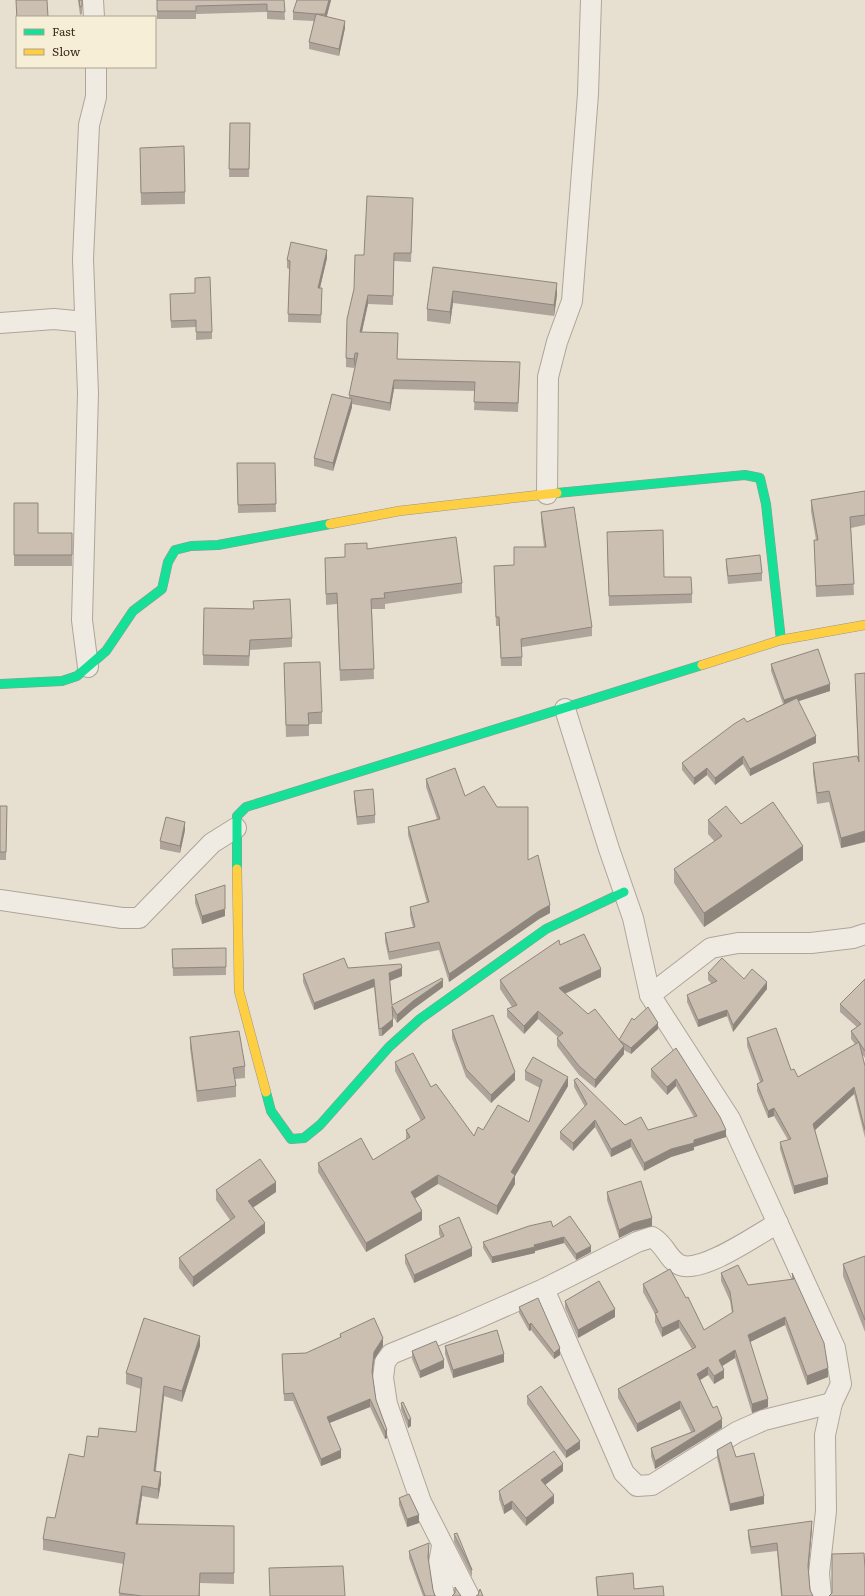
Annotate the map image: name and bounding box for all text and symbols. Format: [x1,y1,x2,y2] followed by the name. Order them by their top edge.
[16,16,156,68] legend
[52,22,76,40] text: Fast
[52,42,81,60] text: Slow

